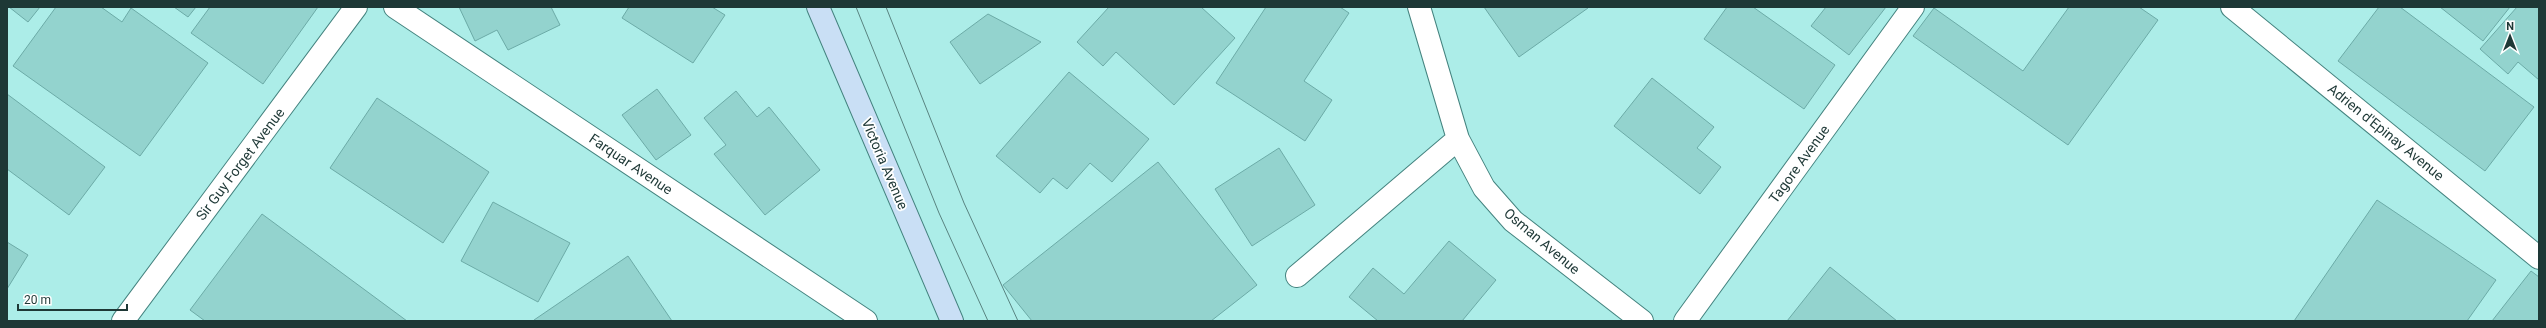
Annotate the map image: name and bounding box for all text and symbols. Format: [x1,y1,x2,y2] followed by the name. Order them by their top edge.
[2490,16,2530,56] north arrow
[2506,20,2514,33] text: N
[2325,80,2447,184] street label: Adrien d'Epinay Avenue
[193,105,287,223] street label: Sir Guy Forget Avenue
[859,116,911,212] street label: Victoria Avenue
[1765,122,1833,206] street label: Tagore Avenue
[586,130,676,198] street label: Farquar Avenue
[1501,205,1583,277] street label: Osman Avenue
[18,286,127,312] scale bar
[24,293,51,307] text: 20 m

